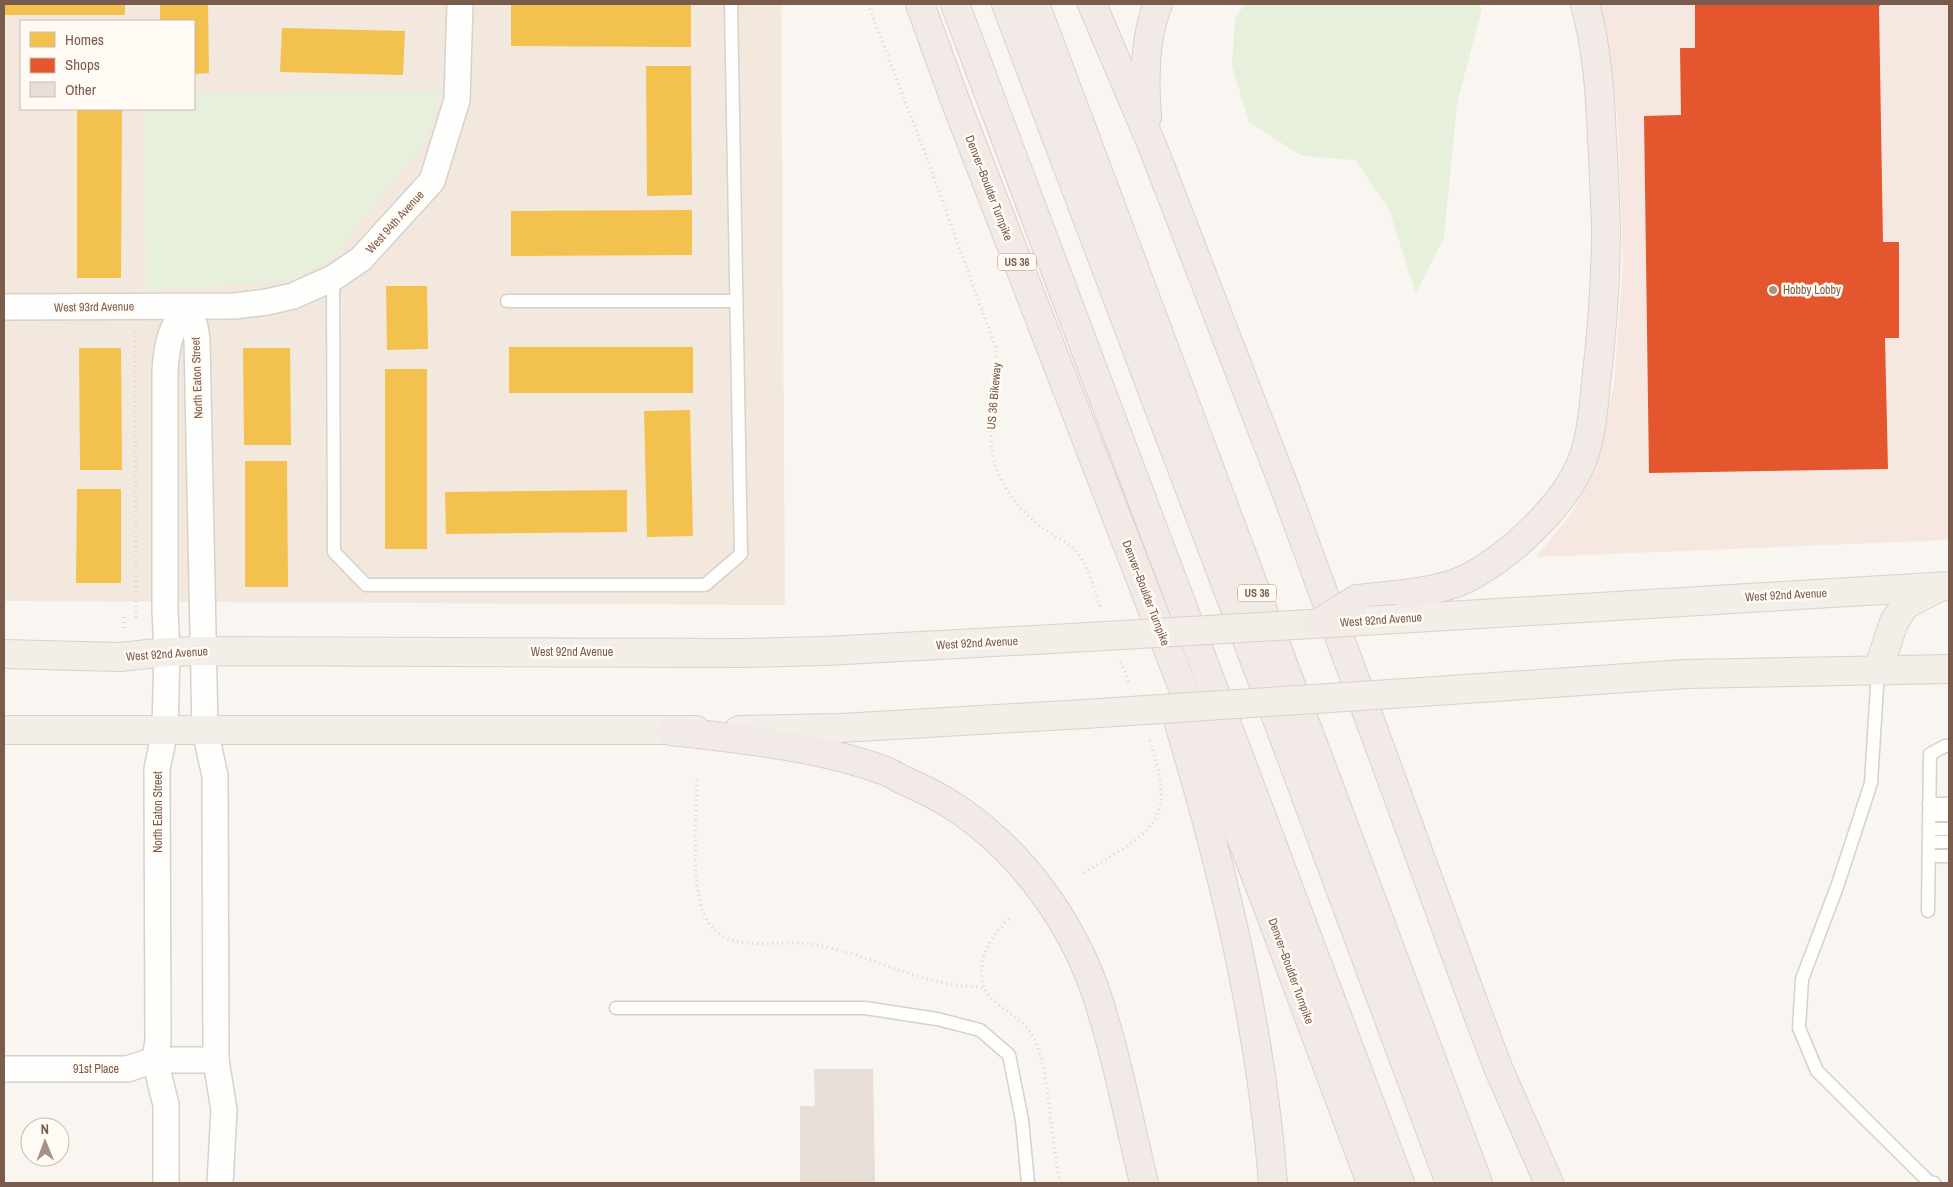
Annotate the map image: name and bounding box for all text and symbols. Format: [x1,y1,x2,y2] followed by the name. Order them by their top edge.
[20,20,195,110] legend
[65,29,104,50] text: Homes
[65,54,100,75] text: Shops
[65,79,96,100] text: Other
[962,133,1016,243] street label: Denver–Boulder Turnpike
[362,187,428,257] street label: West 94th Avenue
[998,253,1036,270] road number: US 36
[1783,282,1841,298] place label: Hobby Lobby
[1767,284,1779,296] marker: Hobby Lobby
[54,298,134,316] street label: West 93rd Avenue
[188,337,206,419] street label: North Eaton Street
[983,362,1005,430] street label: US 36 Bikeway
[1119,538,1173,648] street label: Denver–Boulder Turnpike
[1238,584,1276,602] road number: US 36
[1744,585,1828,605] street label: West 92nd Avenue
[1339,609,1423,631] street label: West 92nd Avenue
[935,633,1019,653] street label: West 92nd Avenue
[125,643,209,665] street label: West 92nd Avenue
[531,644,613,660] street label: West 92nd Avenue
[150,771,166,853] street label: North Eaton Street
[1264,916,1318,1026] street label: Denver–Boulder Turnpike
[73,1061,119,1077] street label: 91st Place
[20,1117,70,1167] north arrow
[40,1120,49,1138] text: N

